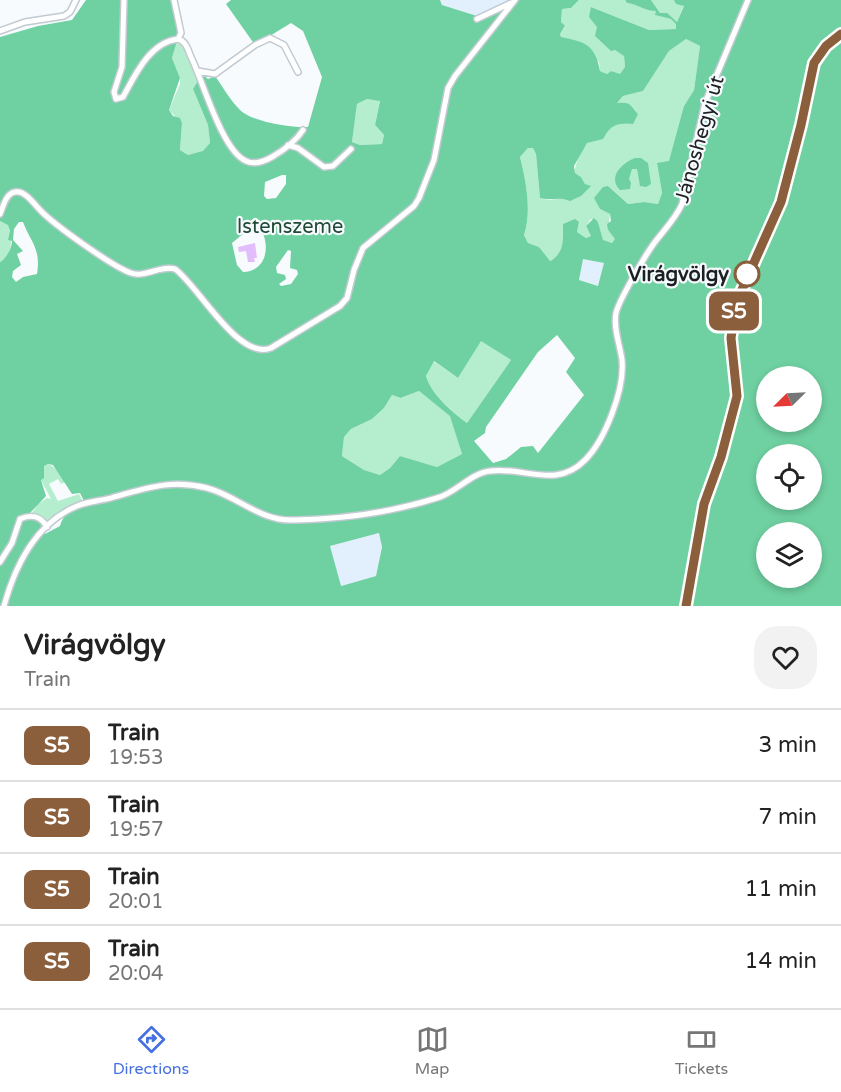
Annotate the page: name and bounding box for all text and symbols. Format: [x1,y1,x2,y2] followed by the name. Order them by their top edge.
[670,72,730,206] street label: Jánoshegyi út
[237,215,343,239] park label: Istenszeme
[734,261,760,287] marker: Virágvölgy
[628,263,729,287] place label: Virágvölgy
[707,292,761,330] line badge: S5
[721,299,747,324] text: S5
[756,366,822,432] north arrow
[756,366,822,588] map controls
[756,444,822,510] button: locate
[756,522,822,588] button: layers
[754,626,817,689] button: heart
[24,628,166,662] text: Virágvölgy
[24,668,71,692] text: Train
[108,720,160,746] text: Train
[758,732,817,758] text: 3 min
[44,733,70,758] text: S5
[108,746,163,770] text: 19:53
[108,792,160,818] text: Train
[758,804,817,830] text: 7 min
[44,805,70,830] text: S5
[108,818,163,842] text: 19:57
[108,864,160,890] text: Train
[745,876,817,902] text: 11 min
[44,877,70,902] text: S5
[108,890,163,914] text: 20:01
[108,936,160,962] text: Train
[745,948,817,974] text: 14 min
[44,949,70,974] text: S5
[108,962,163,986] text: 20:04
[113,1023,189,1079] tab: Directions
[415,1023,449,1079] tab: Map
[675,1023,728,1079] tab: Tickets

